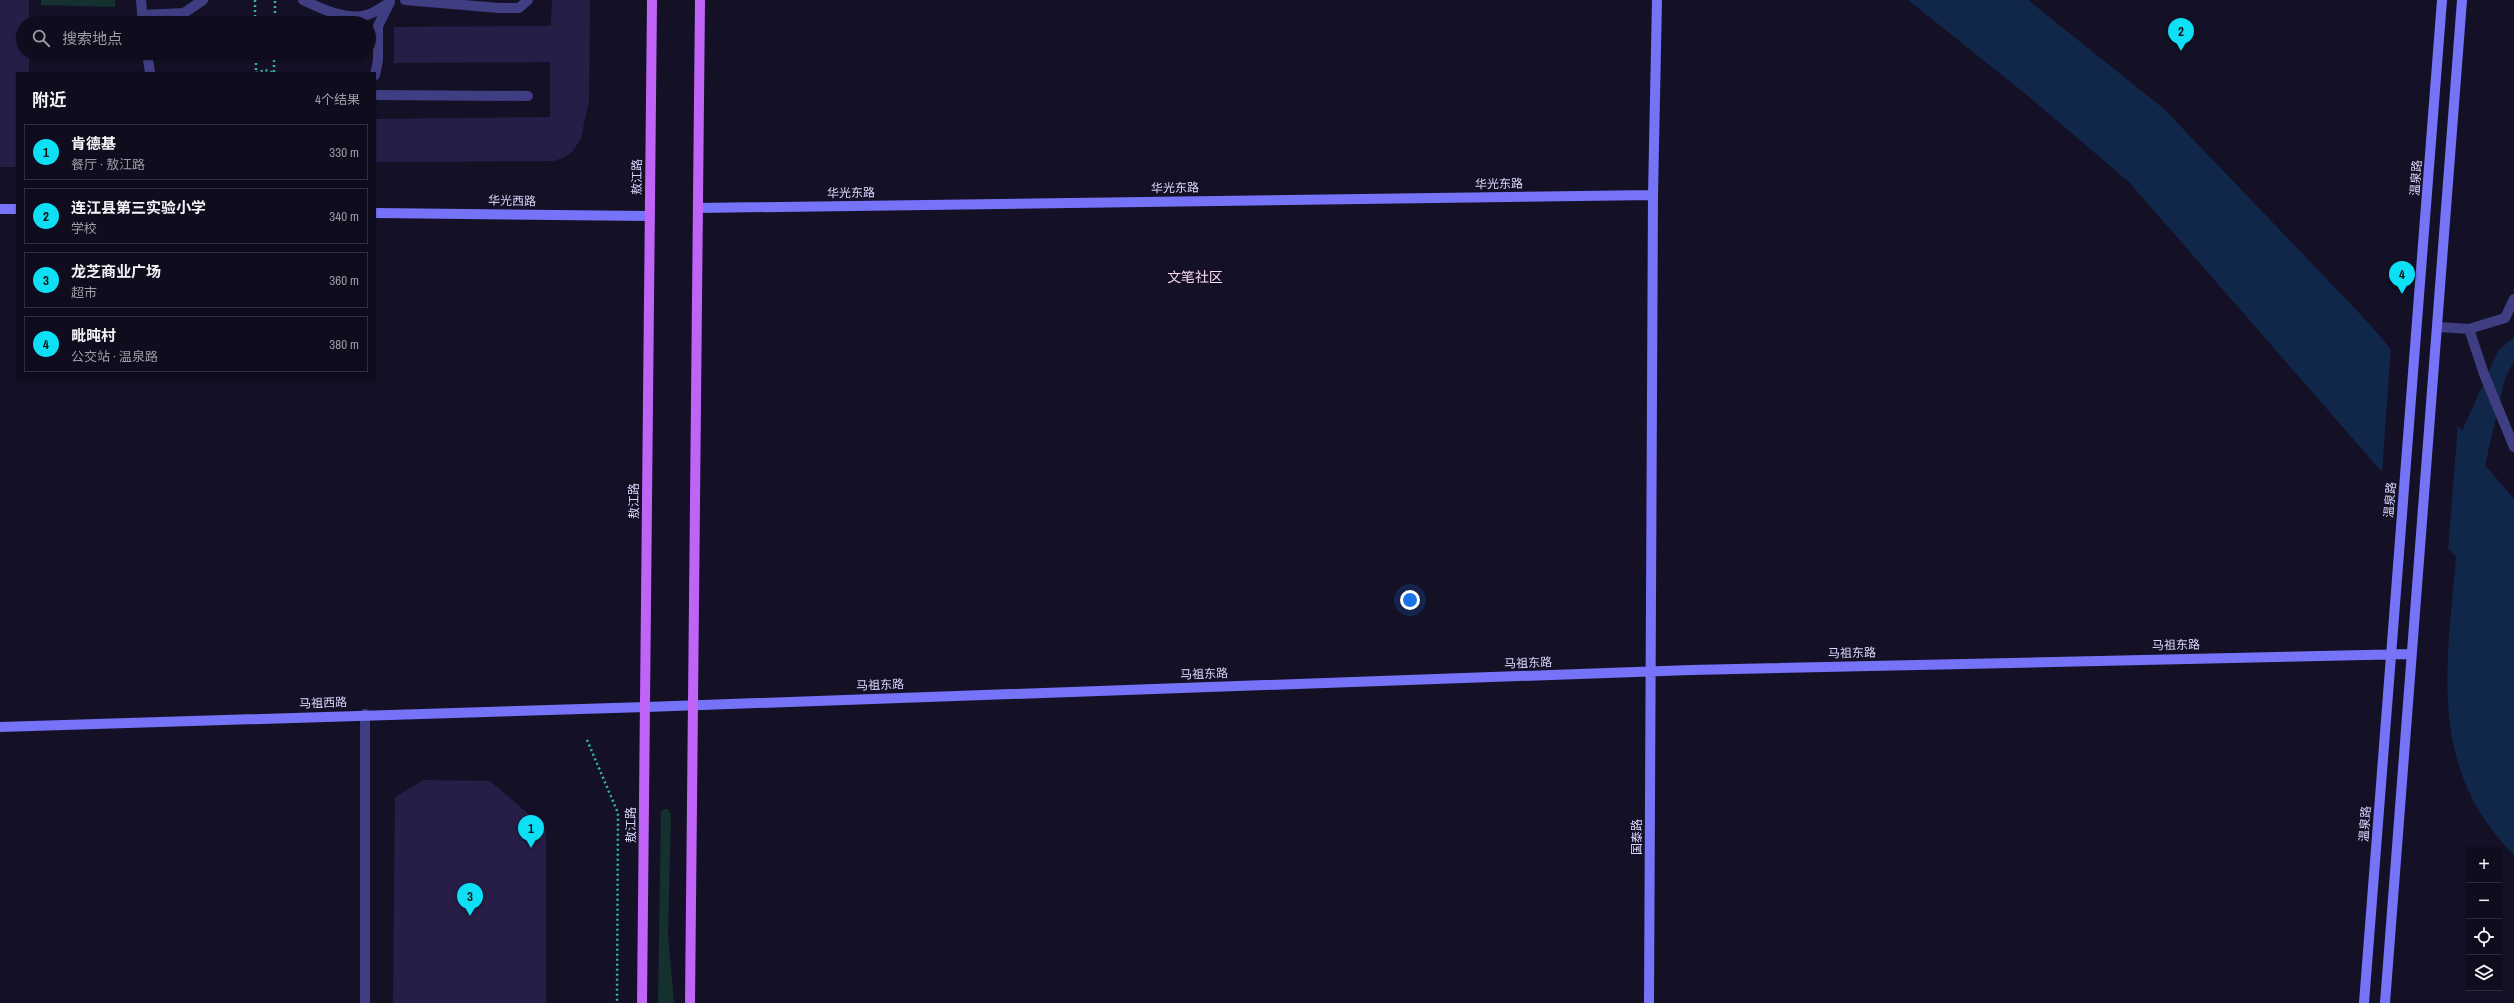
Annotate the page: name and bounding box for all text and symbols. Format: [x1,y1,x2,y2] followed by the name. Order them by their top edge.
[16,16,376,60] search box
[2168,18,2194,51] pin: 2
[30,27,52,49] icon: search
[62,28,122,49] text: 搜索地点
[32,88,66,111] text: 附近
[315,91,360,108] text: 4个结果
[71,133,116,154] text: 肯德基
[43,144,49,161] text: 1
[329,144,359,161] text: 330 m
[71,156,145,173] text: 餐厅 · 敖江路
[629,159,645,195] street label: 敖江路
[2407,159,2425,197] street label: 温泉路
[1475,176,1523,192] street label: 华光东路
[1151,180,1199,196] street label: 华光东路
[827,185,875,201] street label: 华光东路
[488,193,536,209] street label: 华光西路
[71,197,206,218] text: 连江县第三实验小学
[43,208,49,225] text: 2
[329,208,359,225] text: 340 m
[71,220,97,237] text: 学校
[71,261,161,282] text: 龙芝商业广场
[2389,261,2415,294] pin: 4
[1167,268,1223,286] district label: 文笔社区
[43,272,49,289] text: 3
[329,272,359,289] text: 360 m
[71,284,97,301] text: 超市
[71,325,116,346] text: 毗旽村
[43,336,49,353] text: 4
[329,336,359,353] text: 380 m
[71,348,158,365] text: 公交站 · 温泉路
[2380,481,2400,519] street label: 温泉路
[626,483,642,519] street label: 敖江路
[1400,590,1420,610] your location
[2152,637,2200,653] street label: 马祖东路
[1828,645,1876,661] street label: 马祖东路
[1504,654,1552,672] street label: 马祖东路
[1180,665,1228,683] street label: 马祖东路
[856,676,904,694] street label: 马祖东路
[299,694,347,712] street label: 马祖西路
[2356,805,2374,843] street label: 温泉路
[623,807,639,843] street label: 敖江路
[518,815,544,848] pin: 1
[1629,819,1645,855] street label: 国泰路
[2466,847,2502,991] map controls
[2466,847,2502,883] button: +
[457,883,483,916] pin: 3
[2466,883,2502,919] button: −
[2466,919,2502,955] button: locate
[2466,955,2502,991] button: layers

